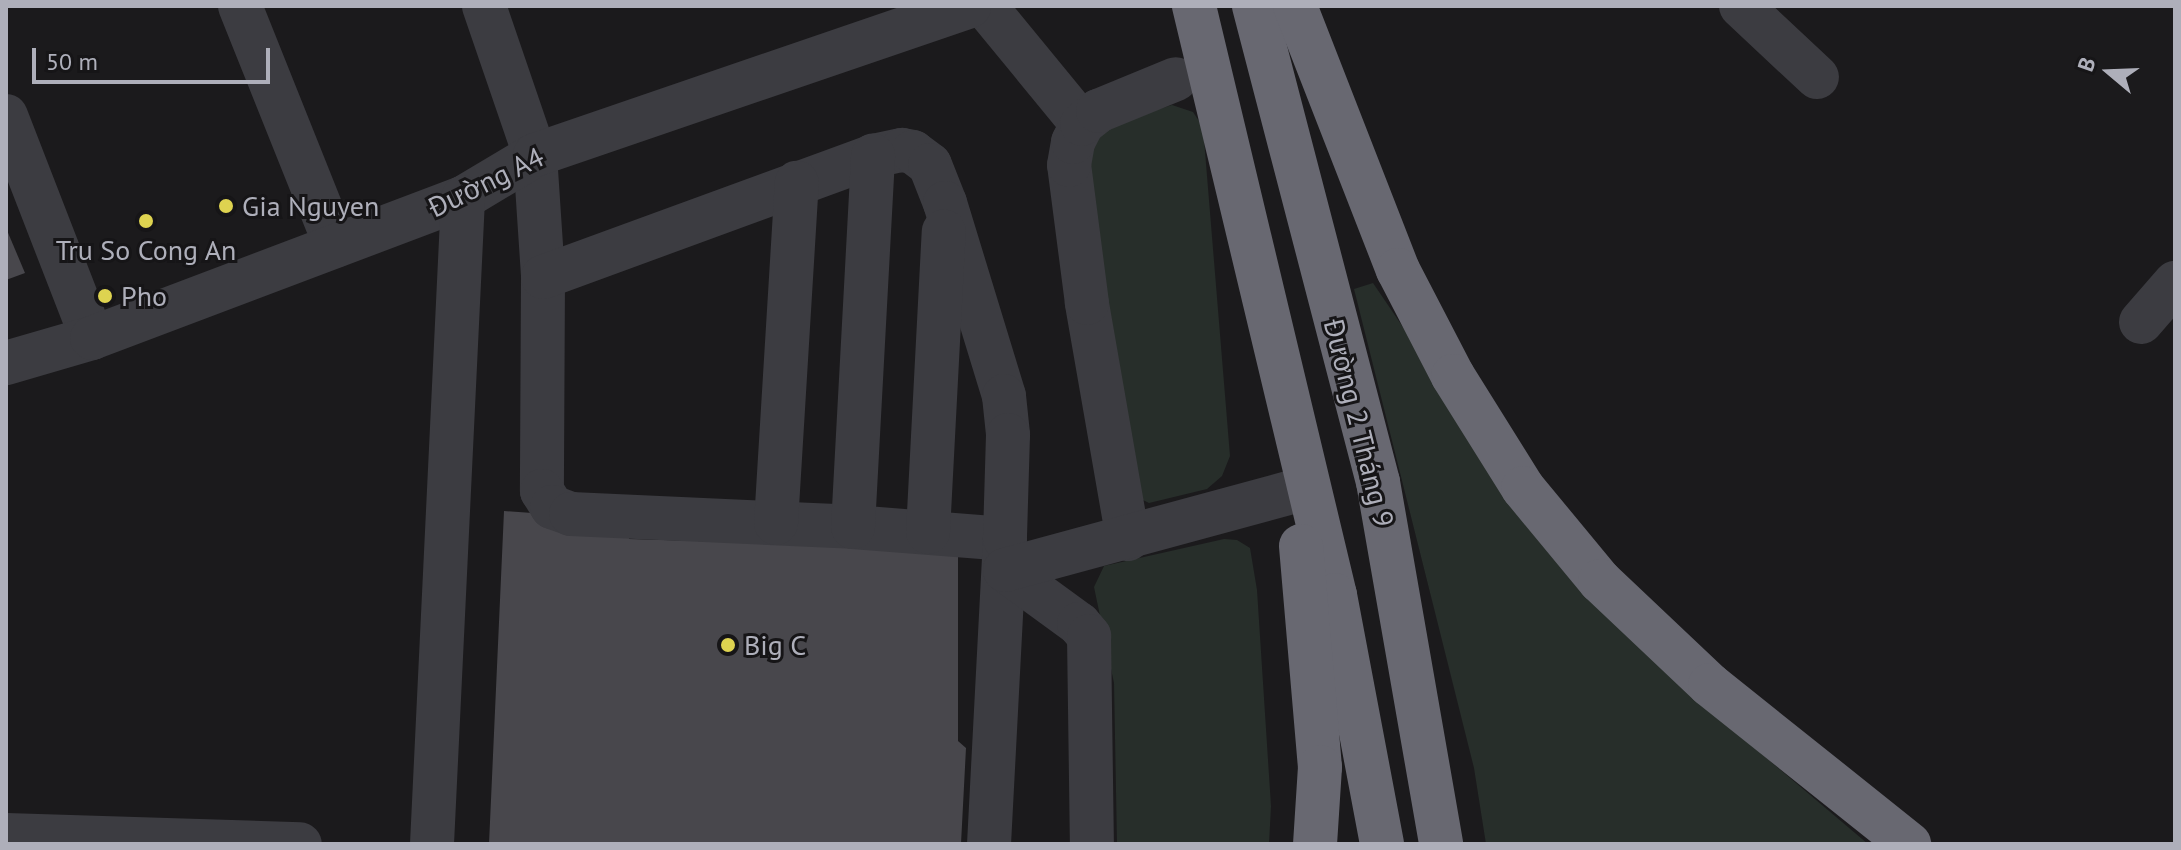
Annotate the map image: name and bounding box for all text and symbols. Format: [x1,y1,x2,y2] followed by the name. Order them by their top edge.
[36,32,274,82] scale bar
[2069,32,2149,112] north arrow
[46,46,98,77] text: 50 m
[2071,53,2102,75] text: B
[422,140,550,224] street label: Đường A4
[242,189,379,223] place label: Gia Nguyen
[217,197,235,215] marker: Gia Nguyen
[137,212,155,230] marker: Tru So Cong An
[55,233,237,267] place label: Tru So Cong An
[121,279,167,313] place label: Pho
[96,287,114,305] marker: Pho
[1317,315,1401,531] street label: Đường 2 Tháng 9
[744,628,806,662] place label: Big C
[719,636,737,654] marker: Big C

